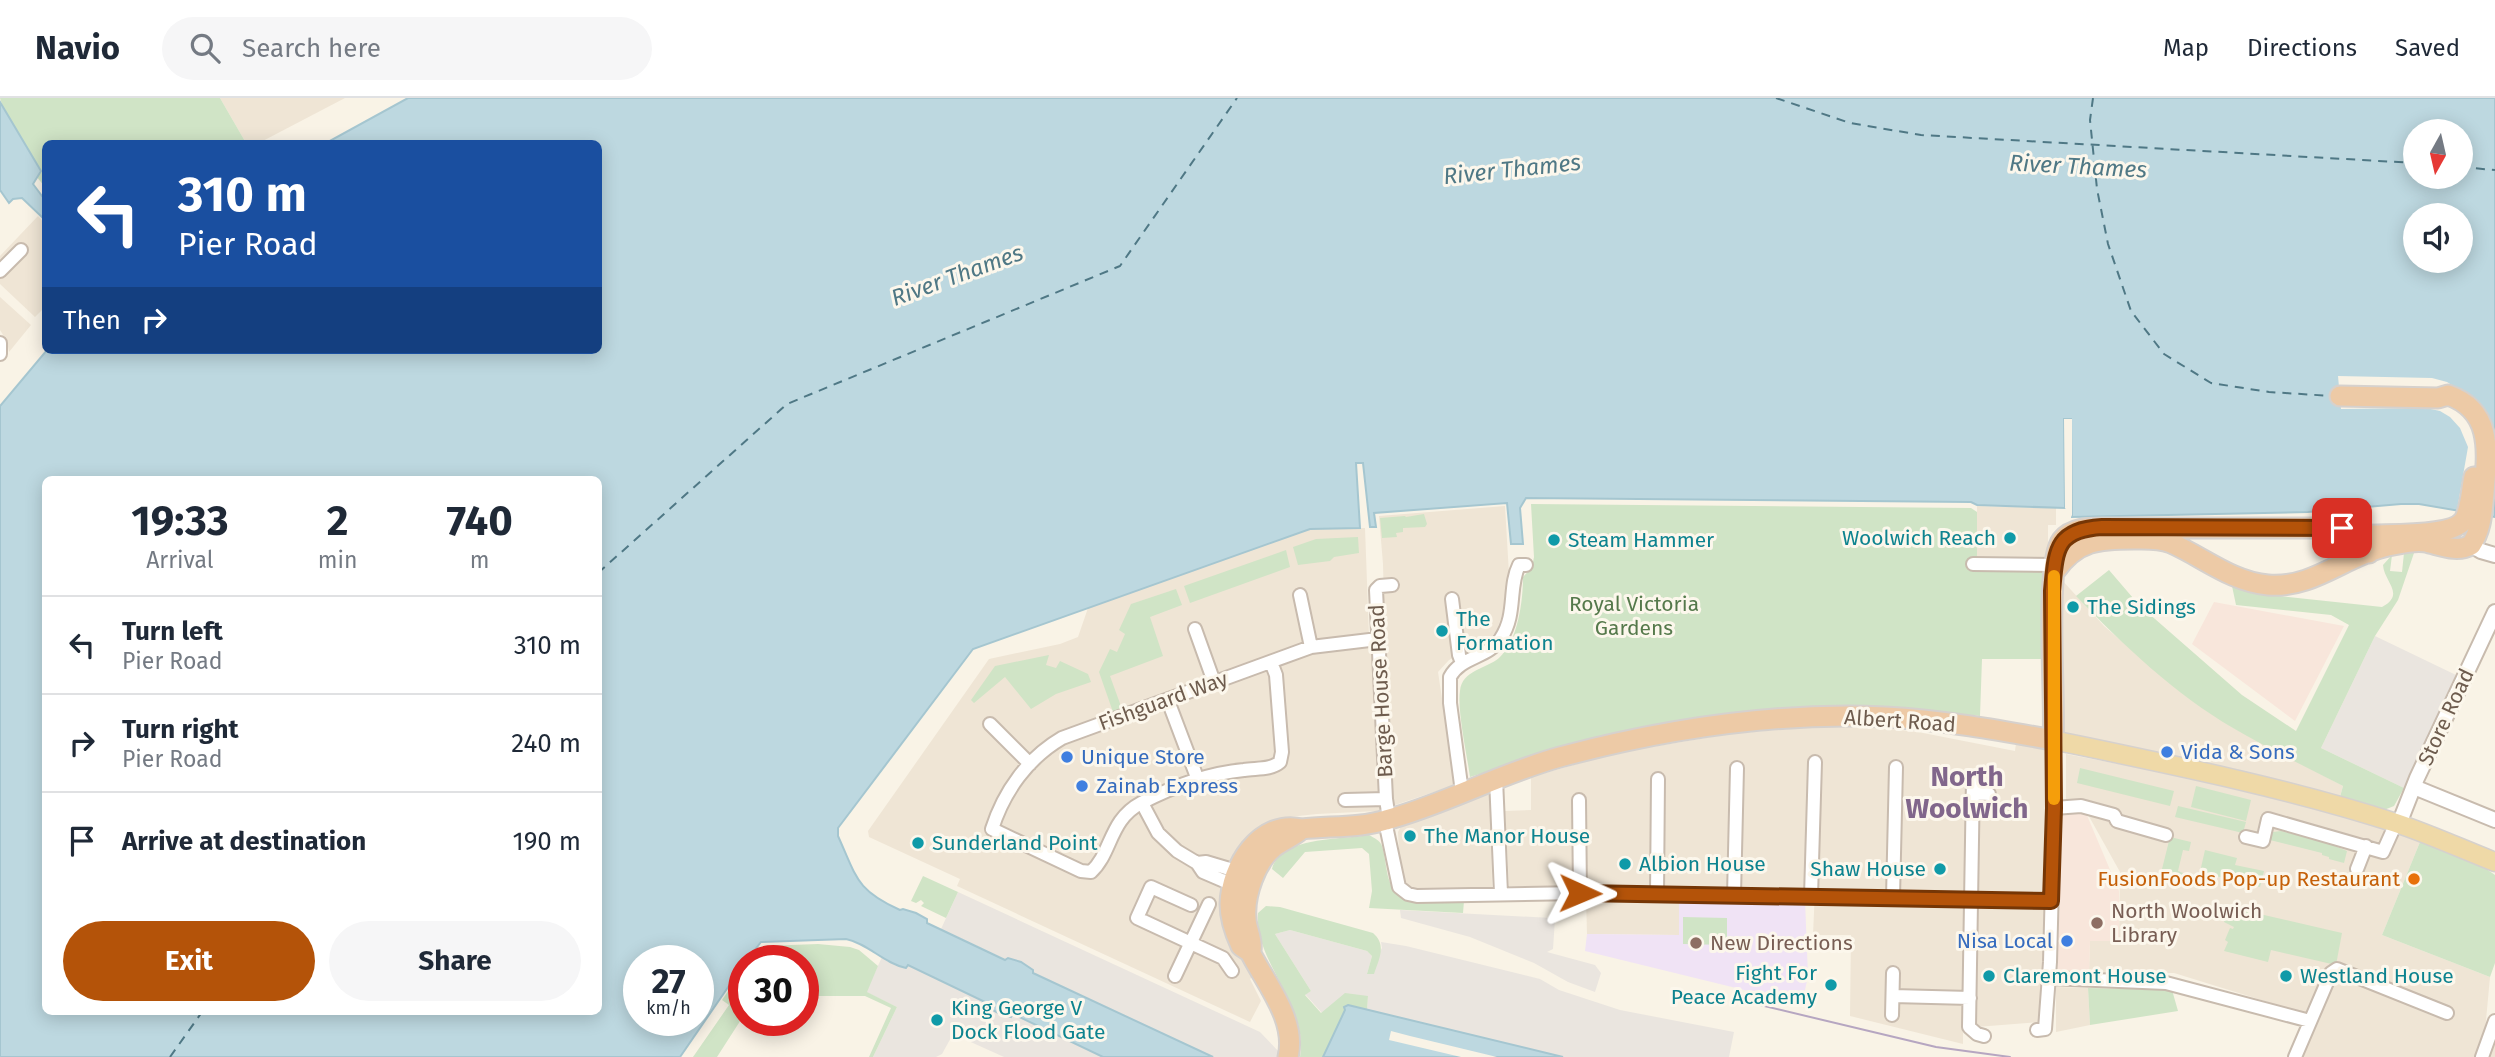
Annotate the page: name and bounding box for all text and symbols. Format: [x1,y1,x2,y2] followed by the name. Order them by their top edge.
[162,17,652,80] search box
[35,28,120,68] text: Navio
[186,29,224,67] icon: search
[242,33,381,64] text: Search here
[2163,34,2209,62] text: Map
[2247,34,2357,62] text: Directions
[2395,34,2460,62] text: Saved
[2403,119,2473,189] north arrow
[2403,119,2473,273] map controls
[1442,148,1583,190] water label: River Thames
[2008,148,2148,184] water label: River Thames
[178,165,307,224] text: 310 m
[63,168,154,259] icon: left
[2403,203,2473,273] button: sound
[178,225,318,263] text: Pier Road
[887,238,1027,312] water label: River Thames
[135,301,173,339] icon: right
[63,305,121,336] text: Then
[131,496,229,546] text: 19:33
[327,496,348,546] text: 2
[447,496,513,546] text: 740
[2312,498,2372,558] pin
[2323,509,2361,547] icon: arrive
[1842,525,1996,551] place label: Woolwich Reach
[1568,527,1714,553] place label: Steam Hammer
[2002,530,2018,546] marker: Woolwich Reach
[1546,532,1562,548] marker: Steam Hammer
[146,546,214,574] text: Arrival
[318,546,357,574] text: min
[470,546,490,574] text: m
[1569,591,1699,641] park label: Royal Victoria Gardens
[2087,594,2196,620] place label: The Sidings
[2065,599,2081,615] marker: The Sidings
[1363,604,1399,778] street label: Barge House Road
[1456,606,1553,656] place label: The Formation
[122,616,223,647] text: Turn left
[1434,623,1450,639] marker: The Formation
[63,626,101,664] icon: left
[514,630,581,661] text: 310 m
[122,647,222,675] text: Pier Road
[2412,664,2480,770] street label: Store Road
[1095,665,1232,736] street label: Fishguard Way
[1843,704,1957,738] street label: Albert Road
[122,714,239,745] text: Turn right
[63,724,101,762] icon: right
[511,728,581,759] text: 240 m
[2181,739,2295,765] place label: Vida & Sons
[1081,744,1205,770] place label: Unique Store
[2159,744,2175,760] marker: Vida & Sons
[122,745,222,773] text: Pier Road
[1059,749,1075,765] marker: Unique Store
[1906,760,2028,825] district label: North Woolwich
[1096,773,1238,799] place label: Zainab Express
[1074,778,1090,794] marker: Zainab Express
[63,822,101,860] icon: arrive
[1424,823,1590,849] place label: The Manor House
[122,826,366,857] text: Arrive at destination
[512,826,581,857] text: 190 m
[1402,828,1418,844] marker: The Manor House
[932,830,1098,856] place label: Sunderland Point
[910,835,926,851] marker: Sunderland Point
[1639,851,1766,877] place label: Albion House
[1543,856,1617,930] position arrow
[1617,856,1633,872] marker: Albion House
[1810,856,1926,882] place label: Shaw House
[1932,861,1948,877] marker: Shaw House
[2097,866,2400,892] place label: FusionFoods Pop-up Restaurant
[2406,871,2422,887] marker: FusionFoods Pop-up Restaurant
[2111,898,2262,948] place label: North Woolwich Library
[2089,915,2105,931] marker: North Woolwich Library
[63,921,315,1001] button: Exit
[329,921,581,1001] button: Share
[1957,928,2053,954] place label: Nisa Local
[1710,930,1853,956] place label: New Directions
[2059,933,2075,949] marker: Nisa Local
[1688,935,1704,951] marker: New Directions
[728,945,819,1036] speed limit sign: 30
[651,960,686,1002] text: 27
[1671,960,1818,1010] place label: Fight For Peace Academy
[2003,963,2167,989] place label: Claremont House
[2300,963,2454,989] place label: Westland House
[1981,968,1997,984] marker: Claremont House
[2278,968,2294,984] marker: Westland House
[1823,977,1839,993] marker: Fight For Peace Academy
[951,995,1105,1045] place label: King George V Dock Flood Gate
[646,997,691,1019] text: km/h
[929,1012,945,1028] marker: King George V Dock Flood Gate

